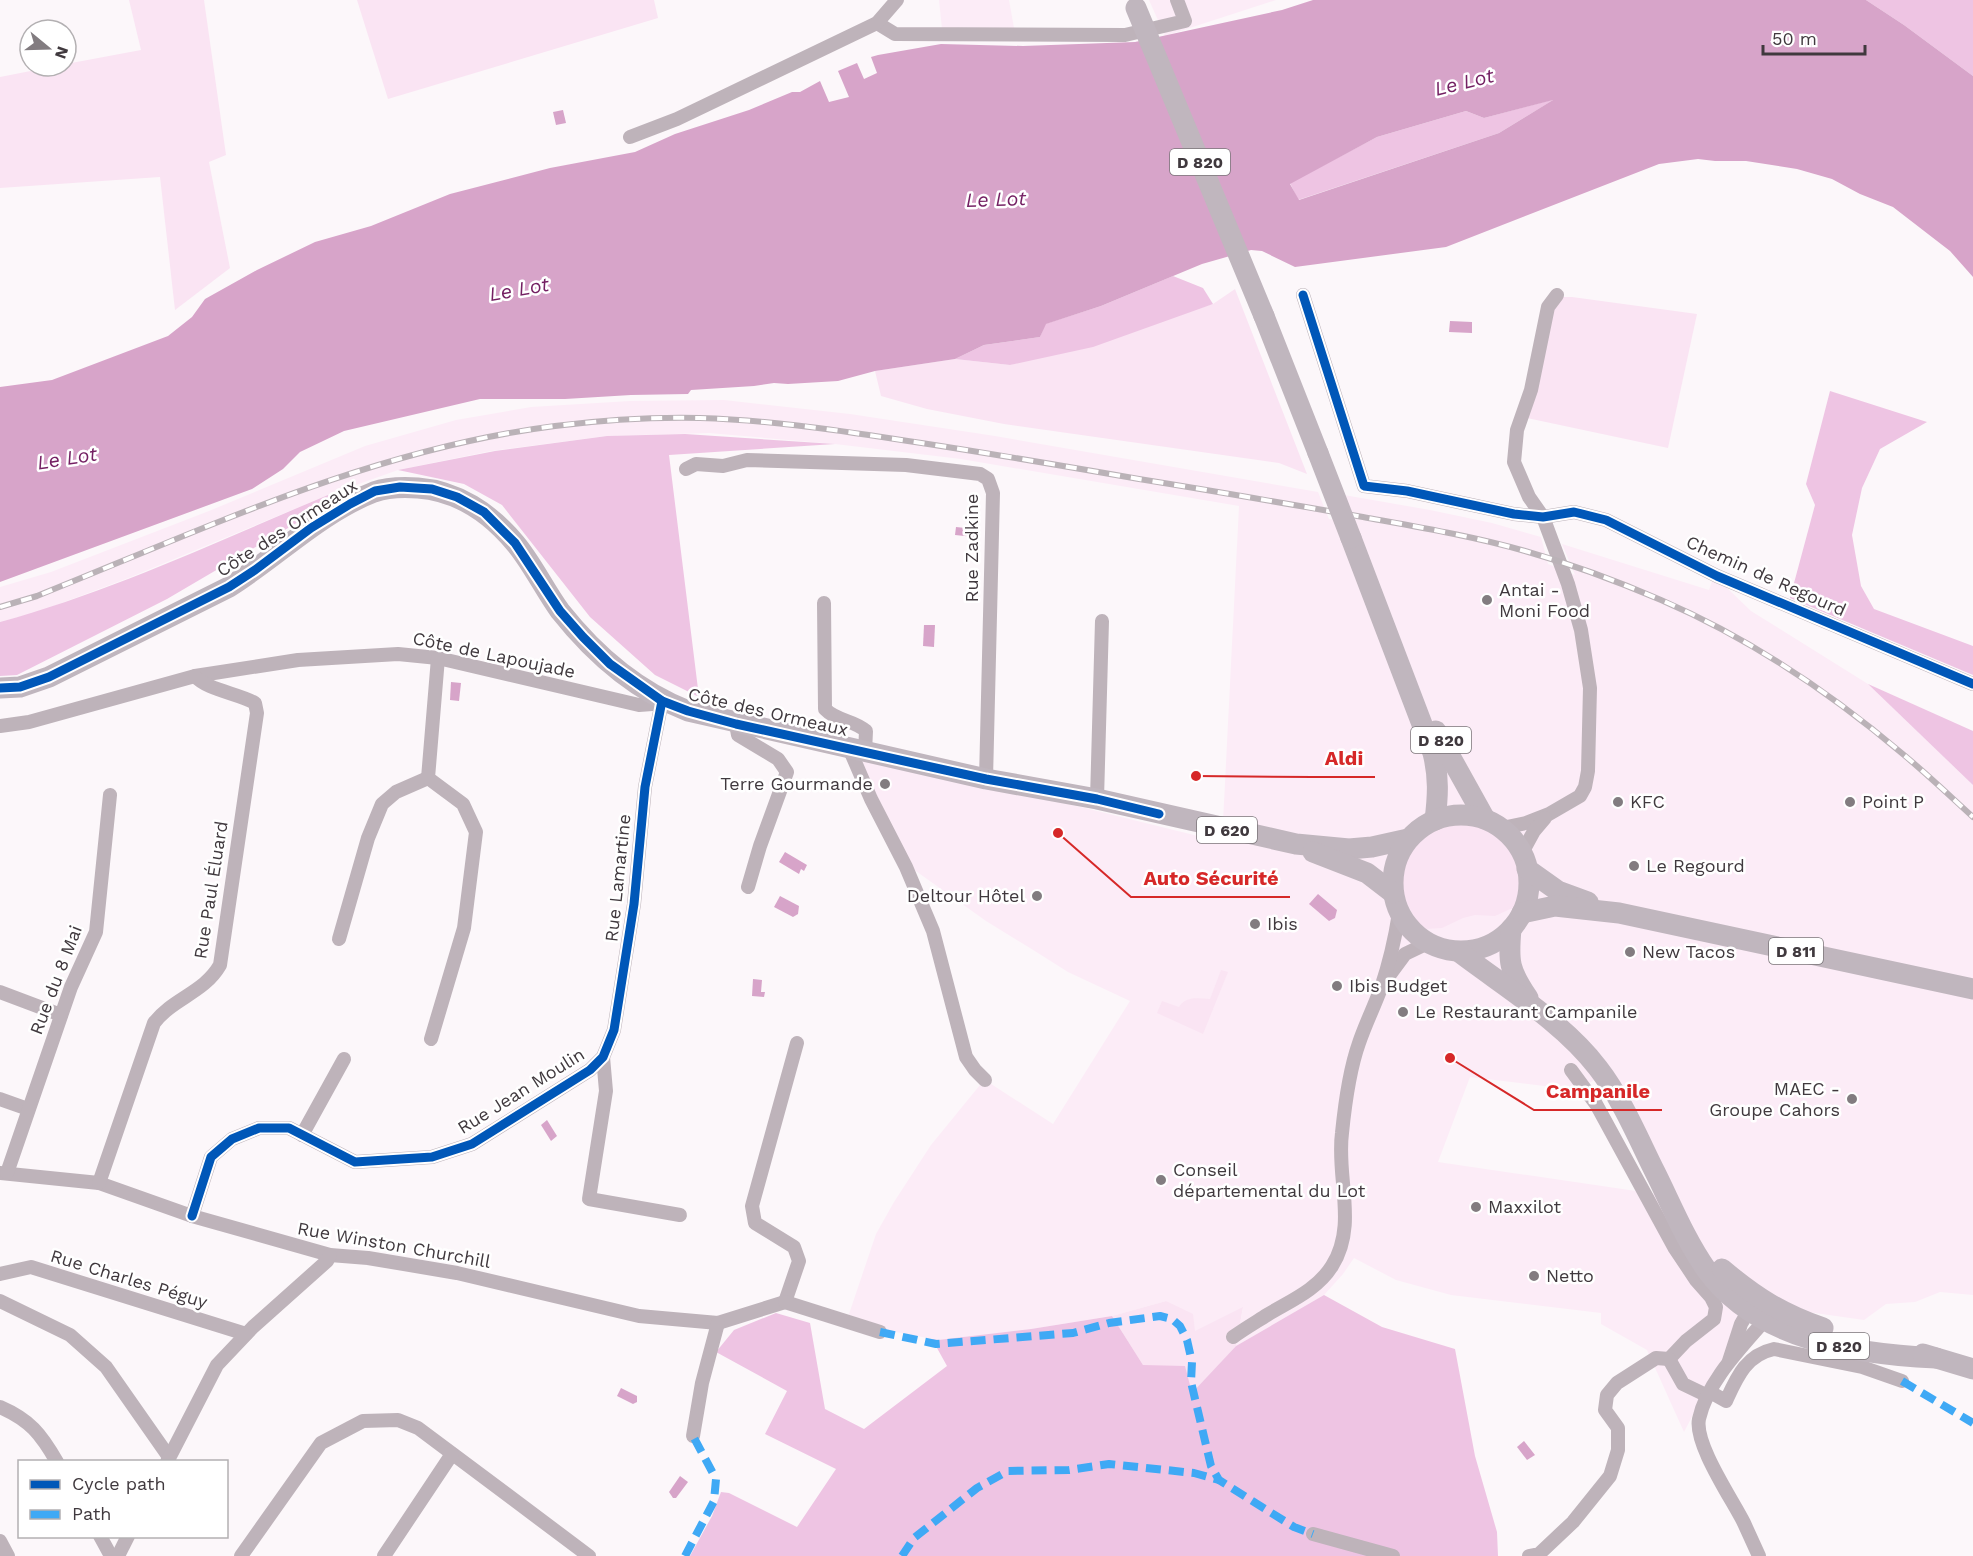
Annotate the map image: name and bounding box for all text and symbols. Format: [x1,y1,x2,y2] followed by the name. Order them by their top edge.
[18,18,78,78] north arrow
[1763,18,1865,56] scale bar
[1772,28,1817,49] text: 50 m
[51,44,73,61] text: N
[1432,63,1497,101] water label: Le Lot
[1170,149,1230,175] road number: D 820
[965,186,1028,212] water label: Le Lot
[487,272,552,306] water label: Le Lot
[35,441,100,475] water label: Le Lot
[212,474,361,581] street label: Côte des Ormeaux
[961,494,982,602] street label: Rue Zadkine
[1683,531,1849,620] street label: Chemin de Regourd
[1499,579,1590,621] place label: Antai - Moni Food
[1480,593,1494,607] marker: Antai - Moni Food
[411,627,577,682] street label: Côte de Lapoujade
[686,683,850,740] street label: Côte des Ormeaux
[1411,727,1471,753] road number: D 820
[1313,739,1375,777] callout: Aldi
[1325,746,1363,770] text: Aldi
[720,773,873,794] place label: Terre Gourmande
[878,777,892,791] marker: Terre Gourmande
[1630,791,1665,812] place label: KFC
[1862,791,1924,812] place label: Point P
[1611,795,1625,809] marker: KFC
[1843,795,1857,809] marker: Point P
[600,813,635,943] street label: Rue Lamartine
[1197,817,1257,843] road number: D 620
[189,819,232,960] street label: Rue Paul Éluard
[1646,855,1745,876] place label: Le Regourd
[1131,859,1290,897] callout: Auto Sécurité
[1627,859,1641,873] marker: Le Regourd
[1143,866,1279,890] text: Auto Sécurité
[907,885,1025,906] place label: Deltour Hôtel
[1030,889,1044,903] marker: Deltour Hôtel
[1267,913,1298,934] place label: Ibis
[1248,917,1262,931] marker: Ibis
[25,922,86,1037] street label: Rue du 8 Mai
[1769,938,1823,964] road number: D 811
[1642,941,1735,962] place label: New Tacos
[1623,945,1637,959] marker: New Tacos
[1349,975,1448,996] place label: Ibis Budget
[1330,979,1344,993] marker: Ibis Budget
[1415,1001,1637,1022] place label: Le Restaurant Campanile
[1396,1005,1410,1019] marker: Le Restaurant Campanile
[453,1043,588,1138] street label: Rue Jean Moulin
[1534,1072,1662,1110] callout: Campanile
[1709,1078,1840,1120] place label: MAEC - Groupe Cahors
[1546,1079,1650,1103] text: Campanile
[1845,1092,1859,1106] marker: MAEC - Groupe Cahors
[1173,1159,1366,1201] place label: Conseil départemental du Lot
[1154,1173,1168,1187] marker: Conseil départemental du Lot
[1488,1196,1562,1217] place label: Maxxilot
[1469,1200,1483,1214] marker: Maxxilot
[296,1217,493,1272] street label: Rue Winston Churchill
[48,1245,211,1313] street label: Rue Charles Péguy
[1546,1265,1594,1286] place label: Netto
[1527,1269,1541,1283] marker: Netto
[1809,1333,1869,1359] road number: D 820
[18,1460,228,1538] legend
[72,1473,166,1494] text: Cycle path
[72,1503,112,1524] text: Path

